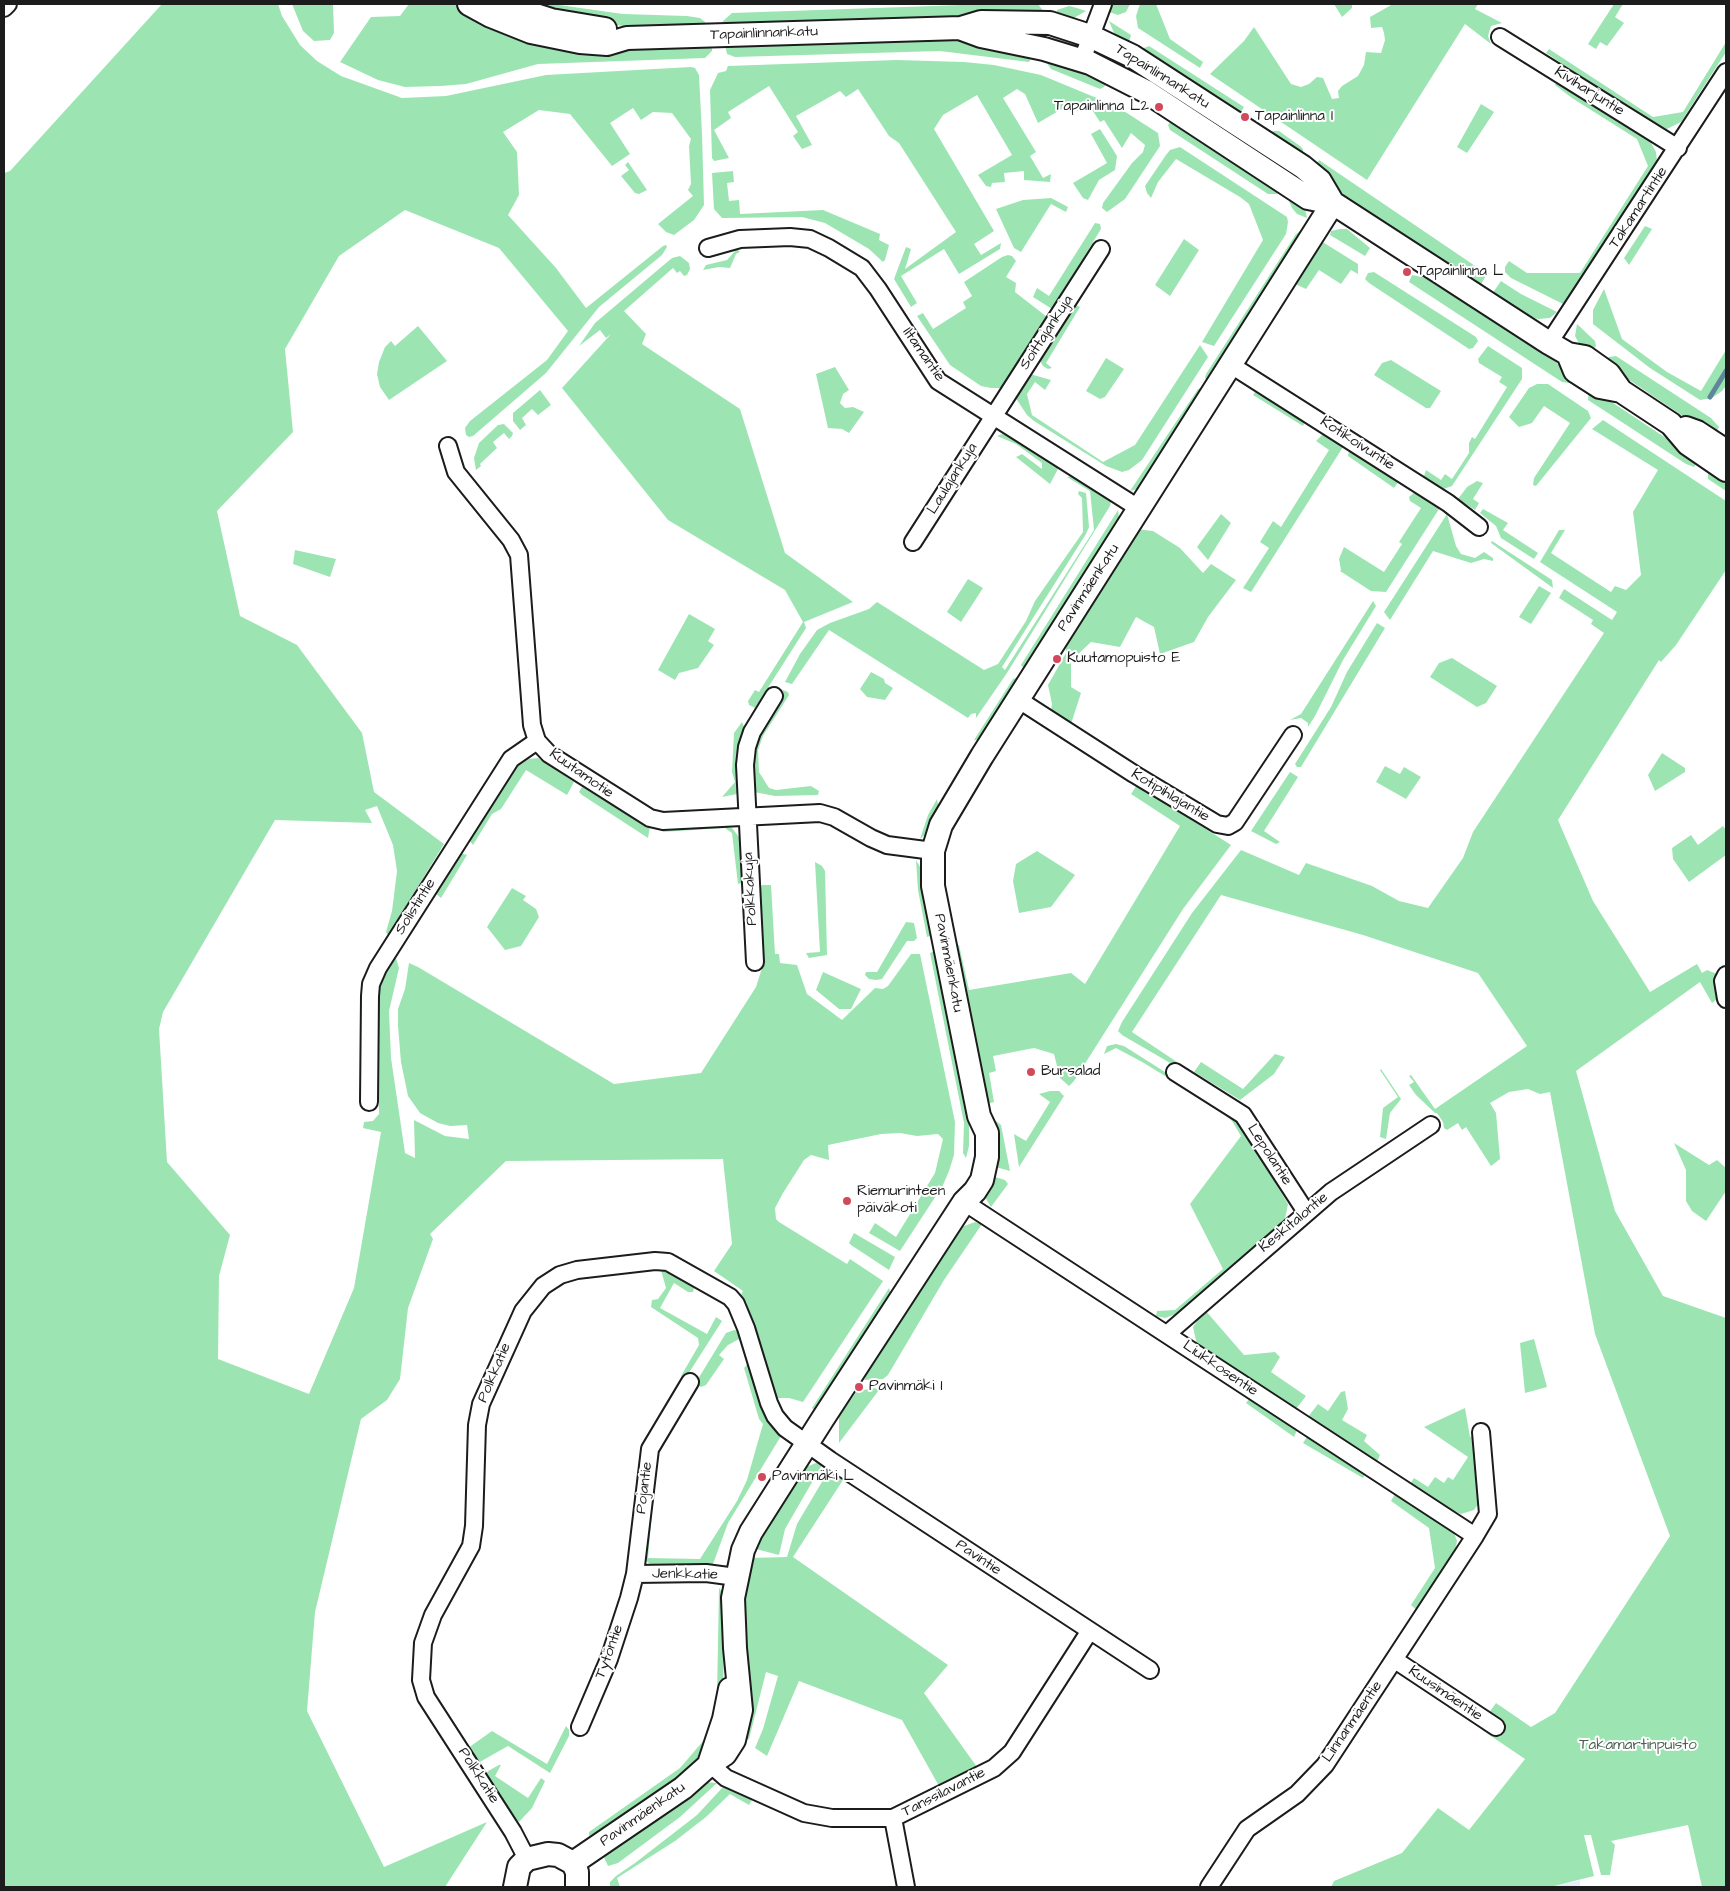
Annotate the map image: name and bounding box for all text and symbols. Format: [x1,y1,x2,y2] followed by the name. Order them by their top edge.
[710,23,818,45] street label: Tapainlinnankatu
[1111,41,1213,113] street label: Tapainlinnankatu
[1551,63,1627,121] street label: Kiviharjuntie
[1054,98,1149,116] place label: Tapainlinna L2
[1153,101,1165,113] marker: Tapainlinna L2
[1255,108,1333,126] place label: Tapainlinna I
[1239,111,1251,123] marker: Tapainlinna I
[1606,164,1672,252] street label: Takamartintie
[1417,263,1503,281] place label: Tapainlinna L
[1401,266,1413,278] marker: Tapainlinna L
[1016,292,1078,374] street label: Soittajankuja
[898,325,948,385] street label: Iltamantie
[1316,413,1398,475] street label: Kotikoivuntie
[924,440,982,518] street label: Laulajankuja
[1054,541,1124,635] street label: Pavinmäenkatu
[1067,650,1180,668] place label: Kuutamopuisto E
[1051,653,1063,665] marker: Kuutamopuisto E
[545,745,617,803] street label: Kuutamotie
[1128,766,1212,826] street label: Kotipihlajantie
[740,852,762,926] street label: Polkkakuja
[392,876,440,938] street label: Solistintie
[930,912,966,1014] street label: Pavinmäenkatu
[1041,1063,1100,1081] place label: Bursalad
[1025,1066,1037,1078] marker: Bursalad
[1243,1121,1295,1189] street label: Lepolantie
[857,1183,945,1218] place label: Riemurinteen päiväkoti
[1256,1189,1332,1257] street label: Keskitalontie
[841,1195,853,1207] marker: Riemurinteen päiväkoti
[1179,1337,1261,1401] street label: Liukkosentie
[474,1341,516,1405] street label: Polkkatie
[869,1378,943,1396] place label: Pavinmäki I
[853,1381,865,1393] marker: Pavinmäki I
[633,1461,657,1515] street label: Pojantie
[772,1468,854,1486] place label: Pavinmäki L
[756,1471,768,1483] marker: Pavinmäki L
[952,1536,1004,1580] street label: Pavintie
[652,1565,718,1585] street label: Jenkkatie
[592,1623,628,1681] street label: Tytöntie
[1405,1663,1485,1725] street label: Kuusimäentie
[1319,1678,1387,1766] street label: Linnanmäentie
[1579,1737,1697,1755] park label: Takamartinpuisto
[453,1745,503,1807] street label: Polkkatie
[899,1764,989,1822] street label: Tanssilavantie
[597,1779,689,1851] street label: Pavinmäenkatu

